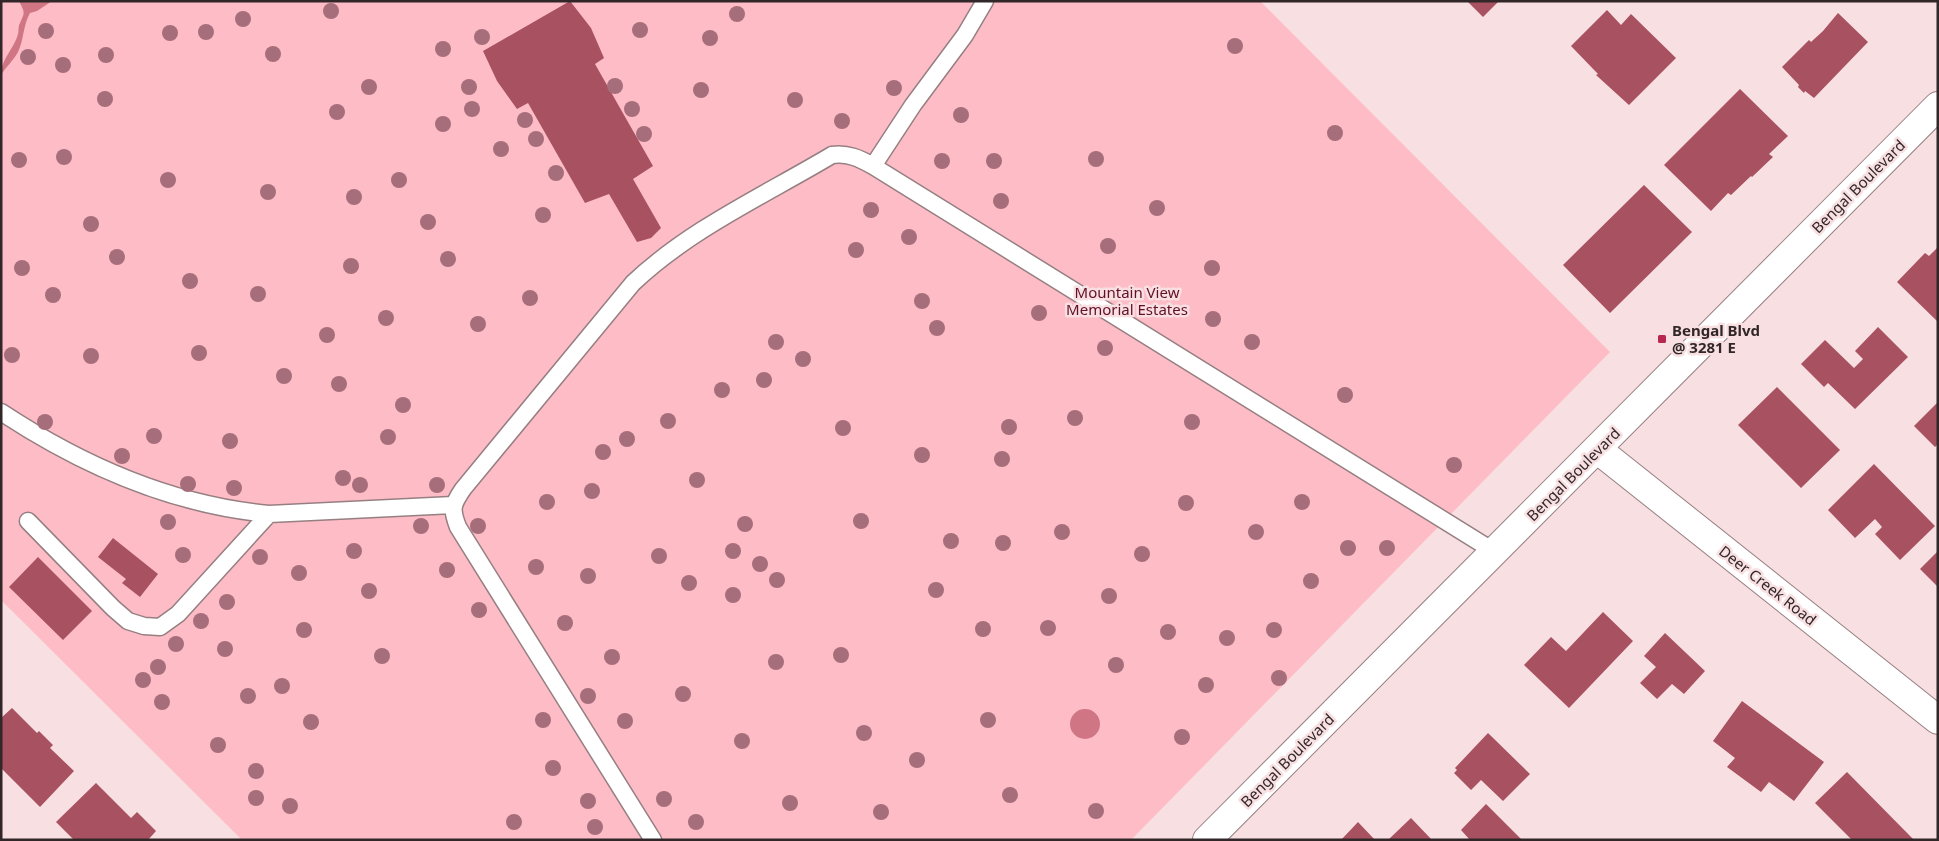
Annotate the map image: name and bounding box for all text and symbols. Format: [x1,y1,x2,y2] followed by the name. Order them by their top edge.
[1807,135,1909,237] street label: Bengal Boulevard
[1066,282,1188,319] park label: Mountain View Memorial Estates
[1672,320,1760,357] place label: Bengal Blvd @ 3281 E
[1656,333,1668,345] marker: Bengal Blvd @ 3281 E
[1522,423,1624,525] street label: Bengal Boulevard
[1715,541,1821,629] street label: Deer Creek Road
[1236,709,1338,811] street label: Bengal Boulevard

